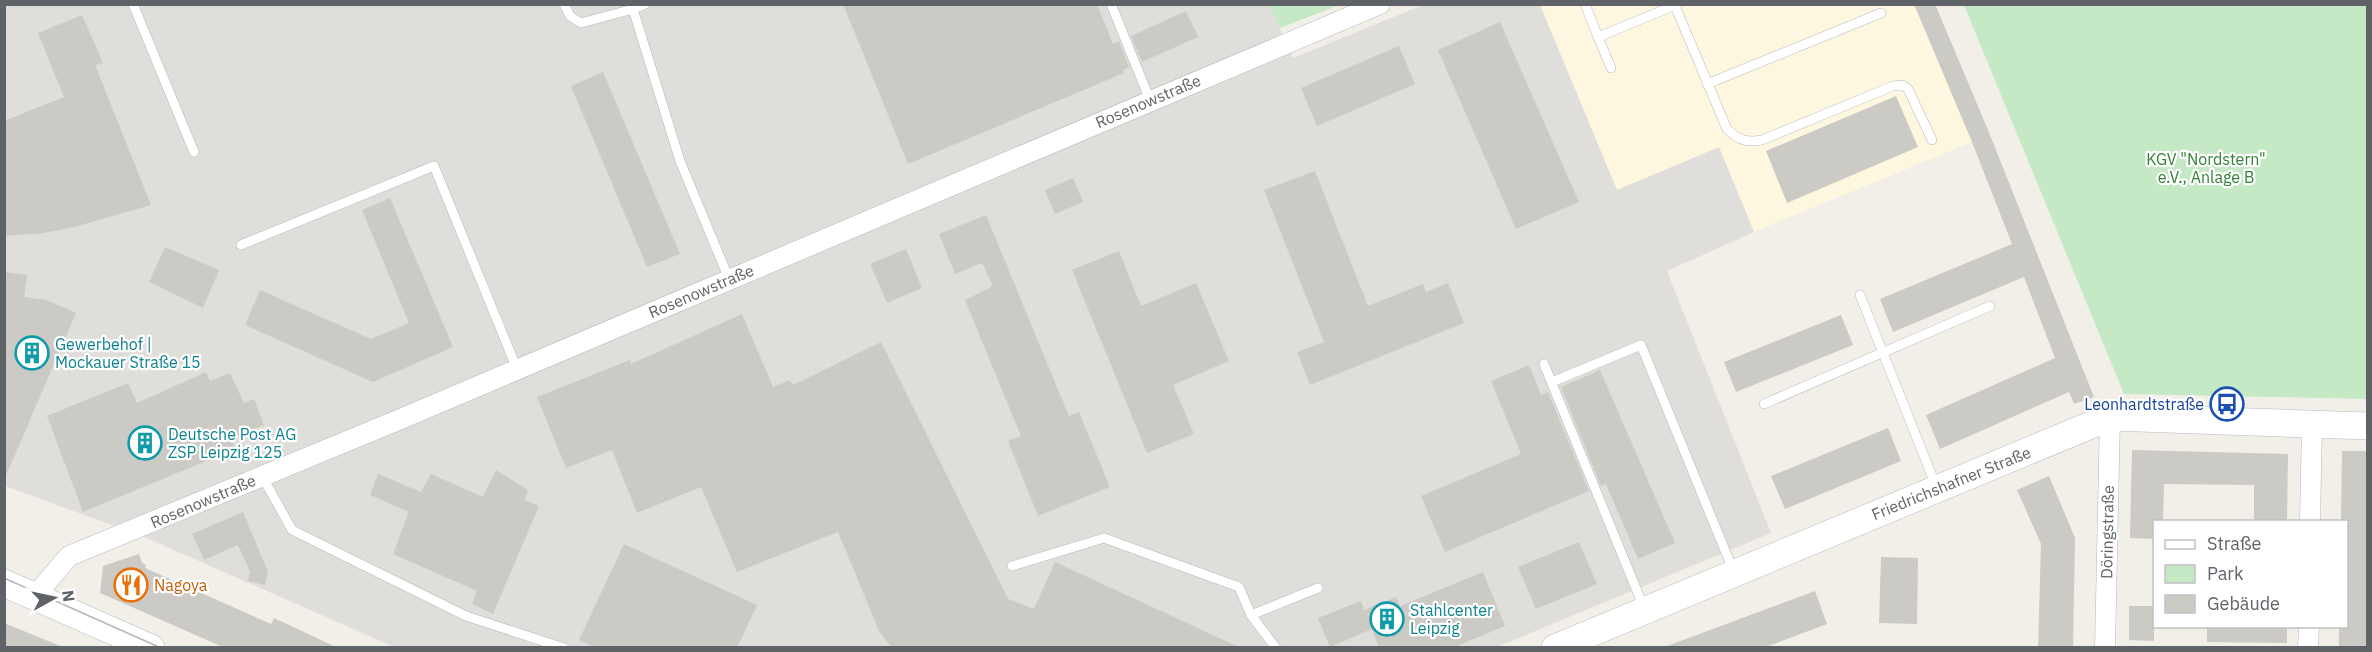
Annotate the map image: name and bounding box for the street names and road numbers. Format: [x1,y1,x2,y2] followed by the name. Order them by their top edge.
[1092,70,1204,132] street label: Rosenowstraße
[645,260,757,322] street label: Rosenowstraße
[1868,442,2034,524] street label: Friedrichshafner Straße
[147,470,259,532] street label: Rosenowstraße
[2096,485,2118,579] street label: Döringstraße

